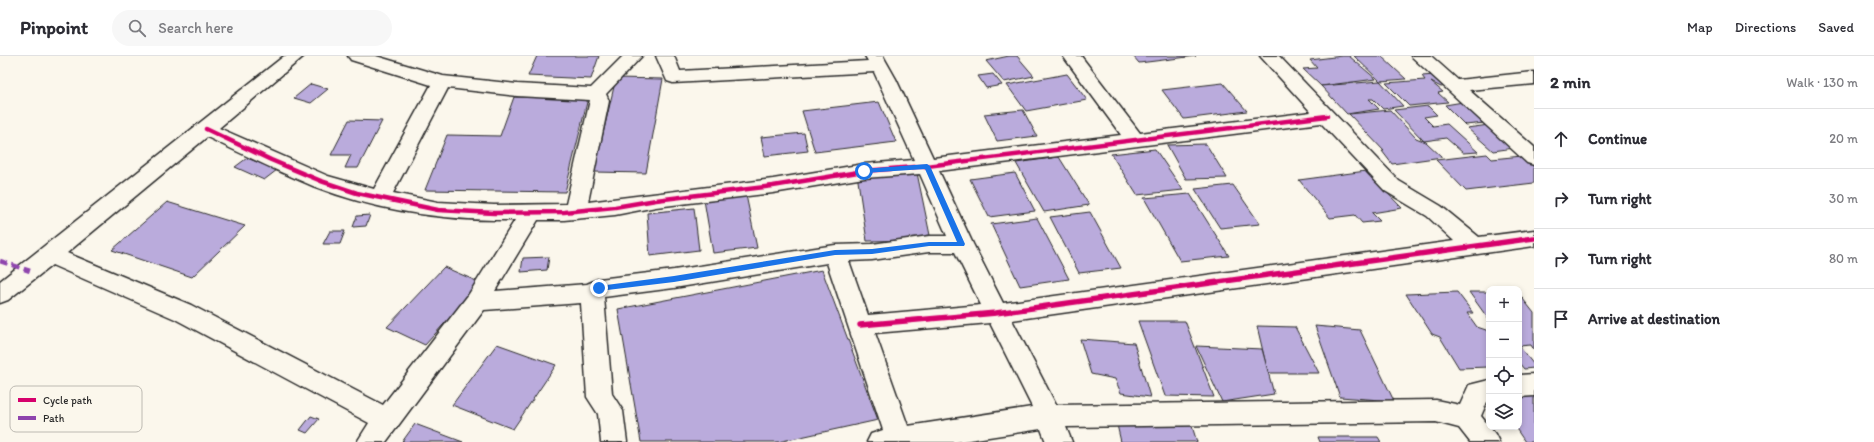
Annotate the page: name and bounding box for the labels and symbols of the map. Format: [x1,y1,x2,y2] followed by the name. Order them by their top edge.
[855,162,873,180] route start
[590,279,608,297] route end
[10,386,142,432] legend
[43,394,92,407] text: Cycle path
[43,412,65,425] text: Path

